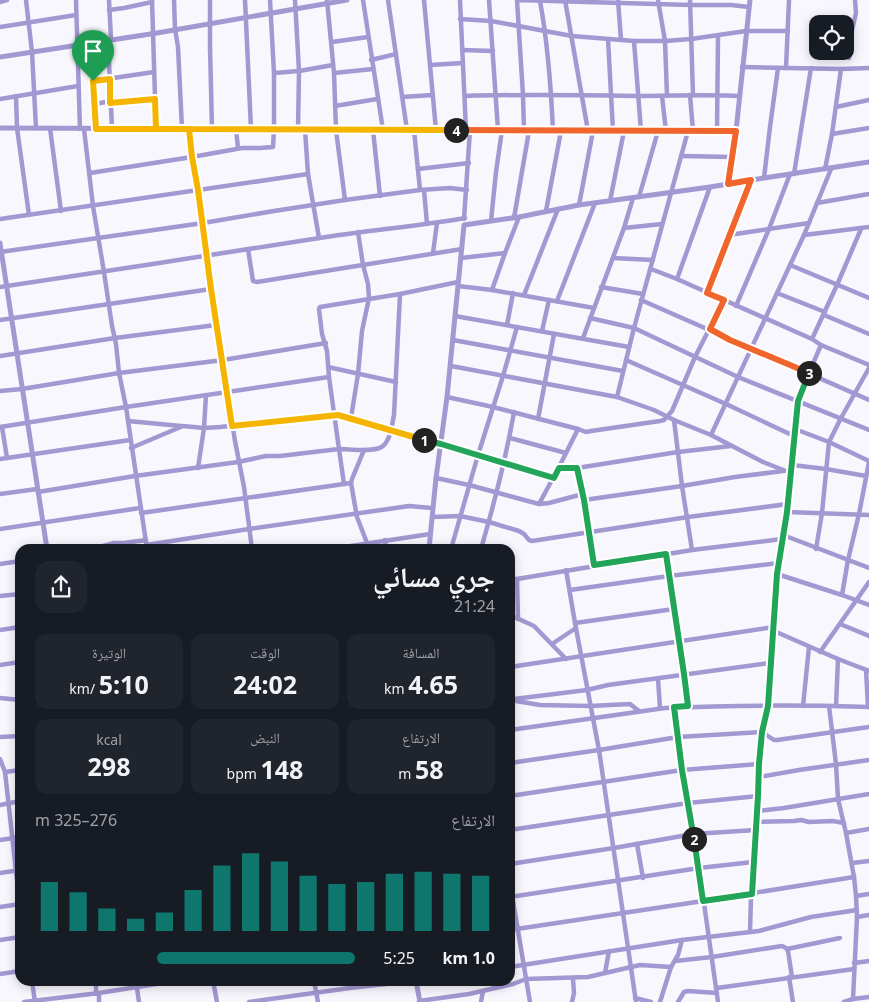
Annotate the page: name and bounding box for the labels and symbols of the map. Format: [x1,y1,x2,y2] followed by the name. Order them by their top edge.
[72,30,114,81] pin
[444,118,468,142] pin: 4
[796,360,822,386] pin: 3
[412,428,436,452] pin: 1
[682,826,706,852] pin: 2

